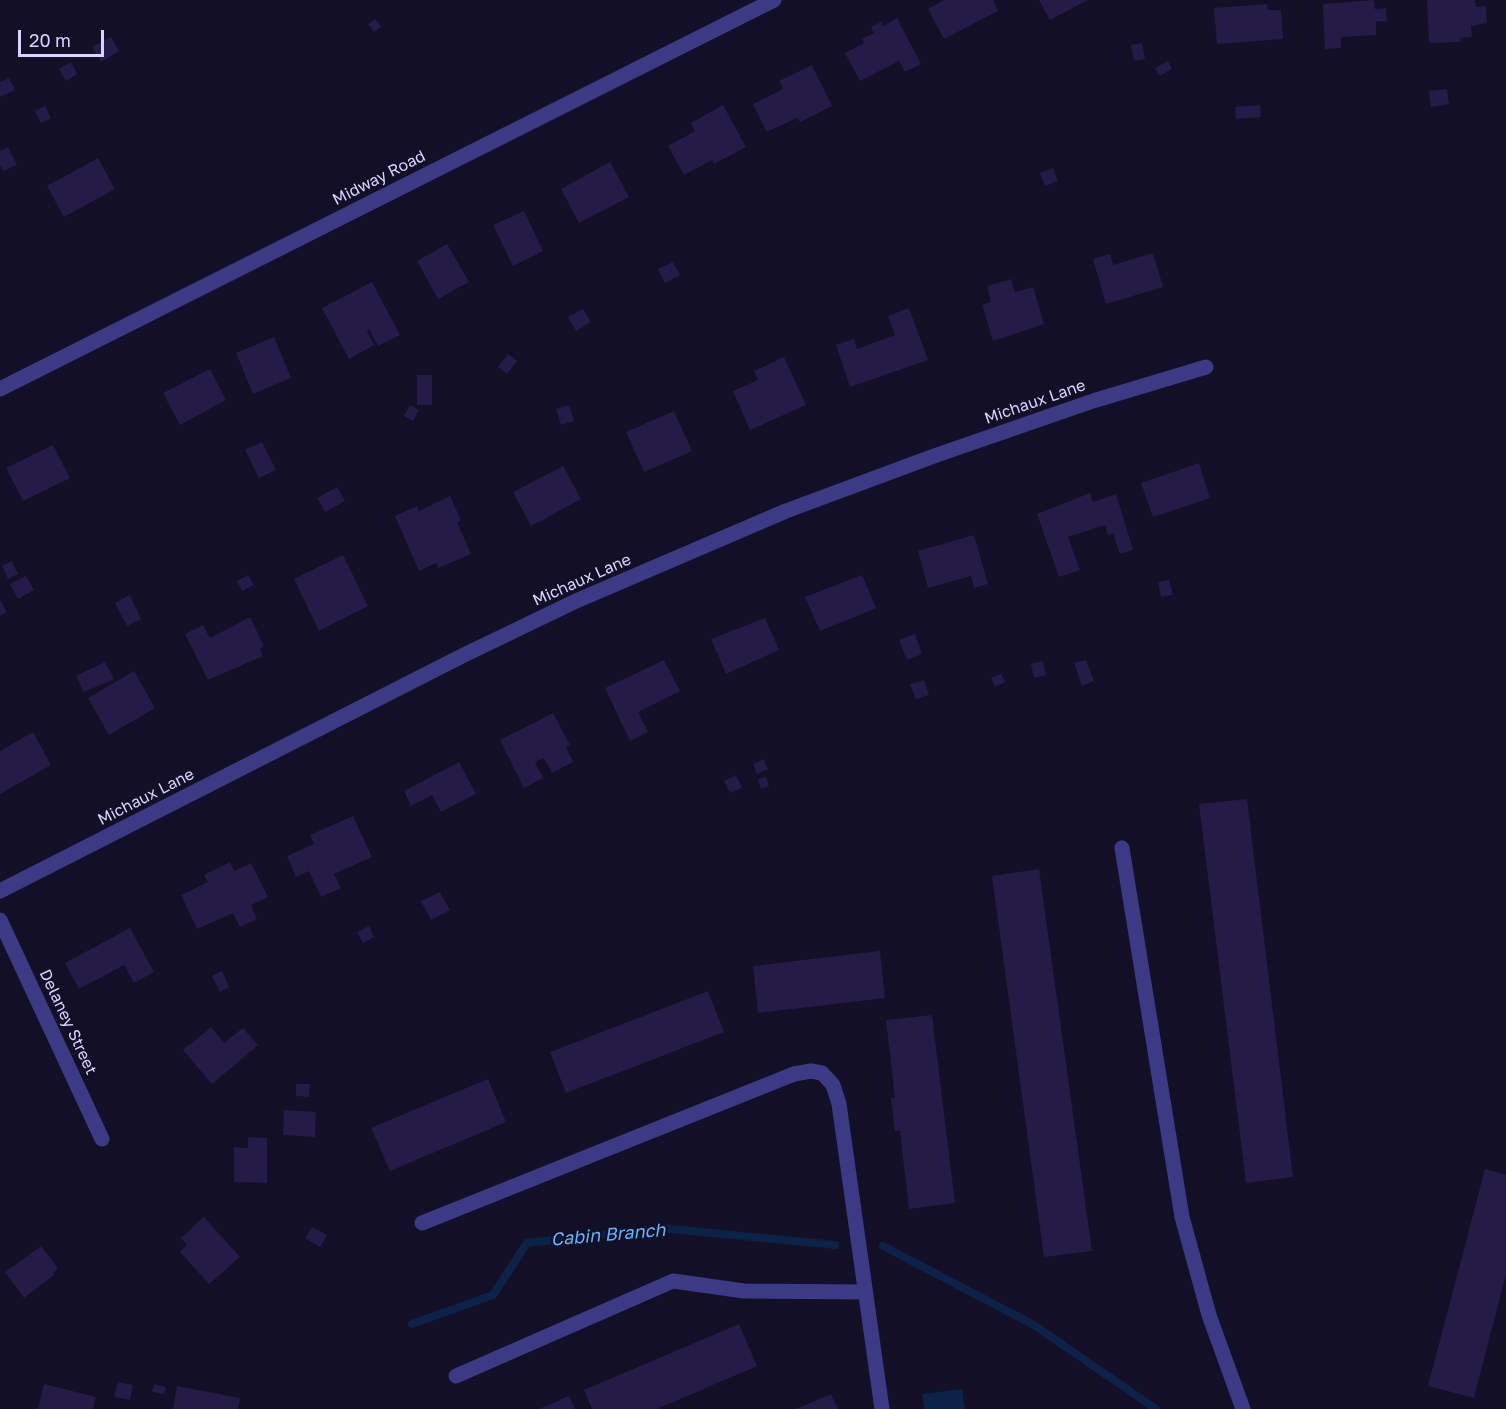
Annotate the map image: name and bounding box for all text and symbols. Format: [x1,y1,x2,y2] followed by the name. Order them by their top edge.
[21,18,106,56] scale bar
[29,29,71,51] text: 20 m
[329,146,429,210] street label: Midway Road
[982,376,1088,428] street label: Michaux Lane
[530,550,634,610] street label: Michaux Lane
[95,764,197,830] street label: Michaux Lane
[35,966,101,1078] street label: Delaney Street
[550,1219,666,1251] water label: Cabin Branch

